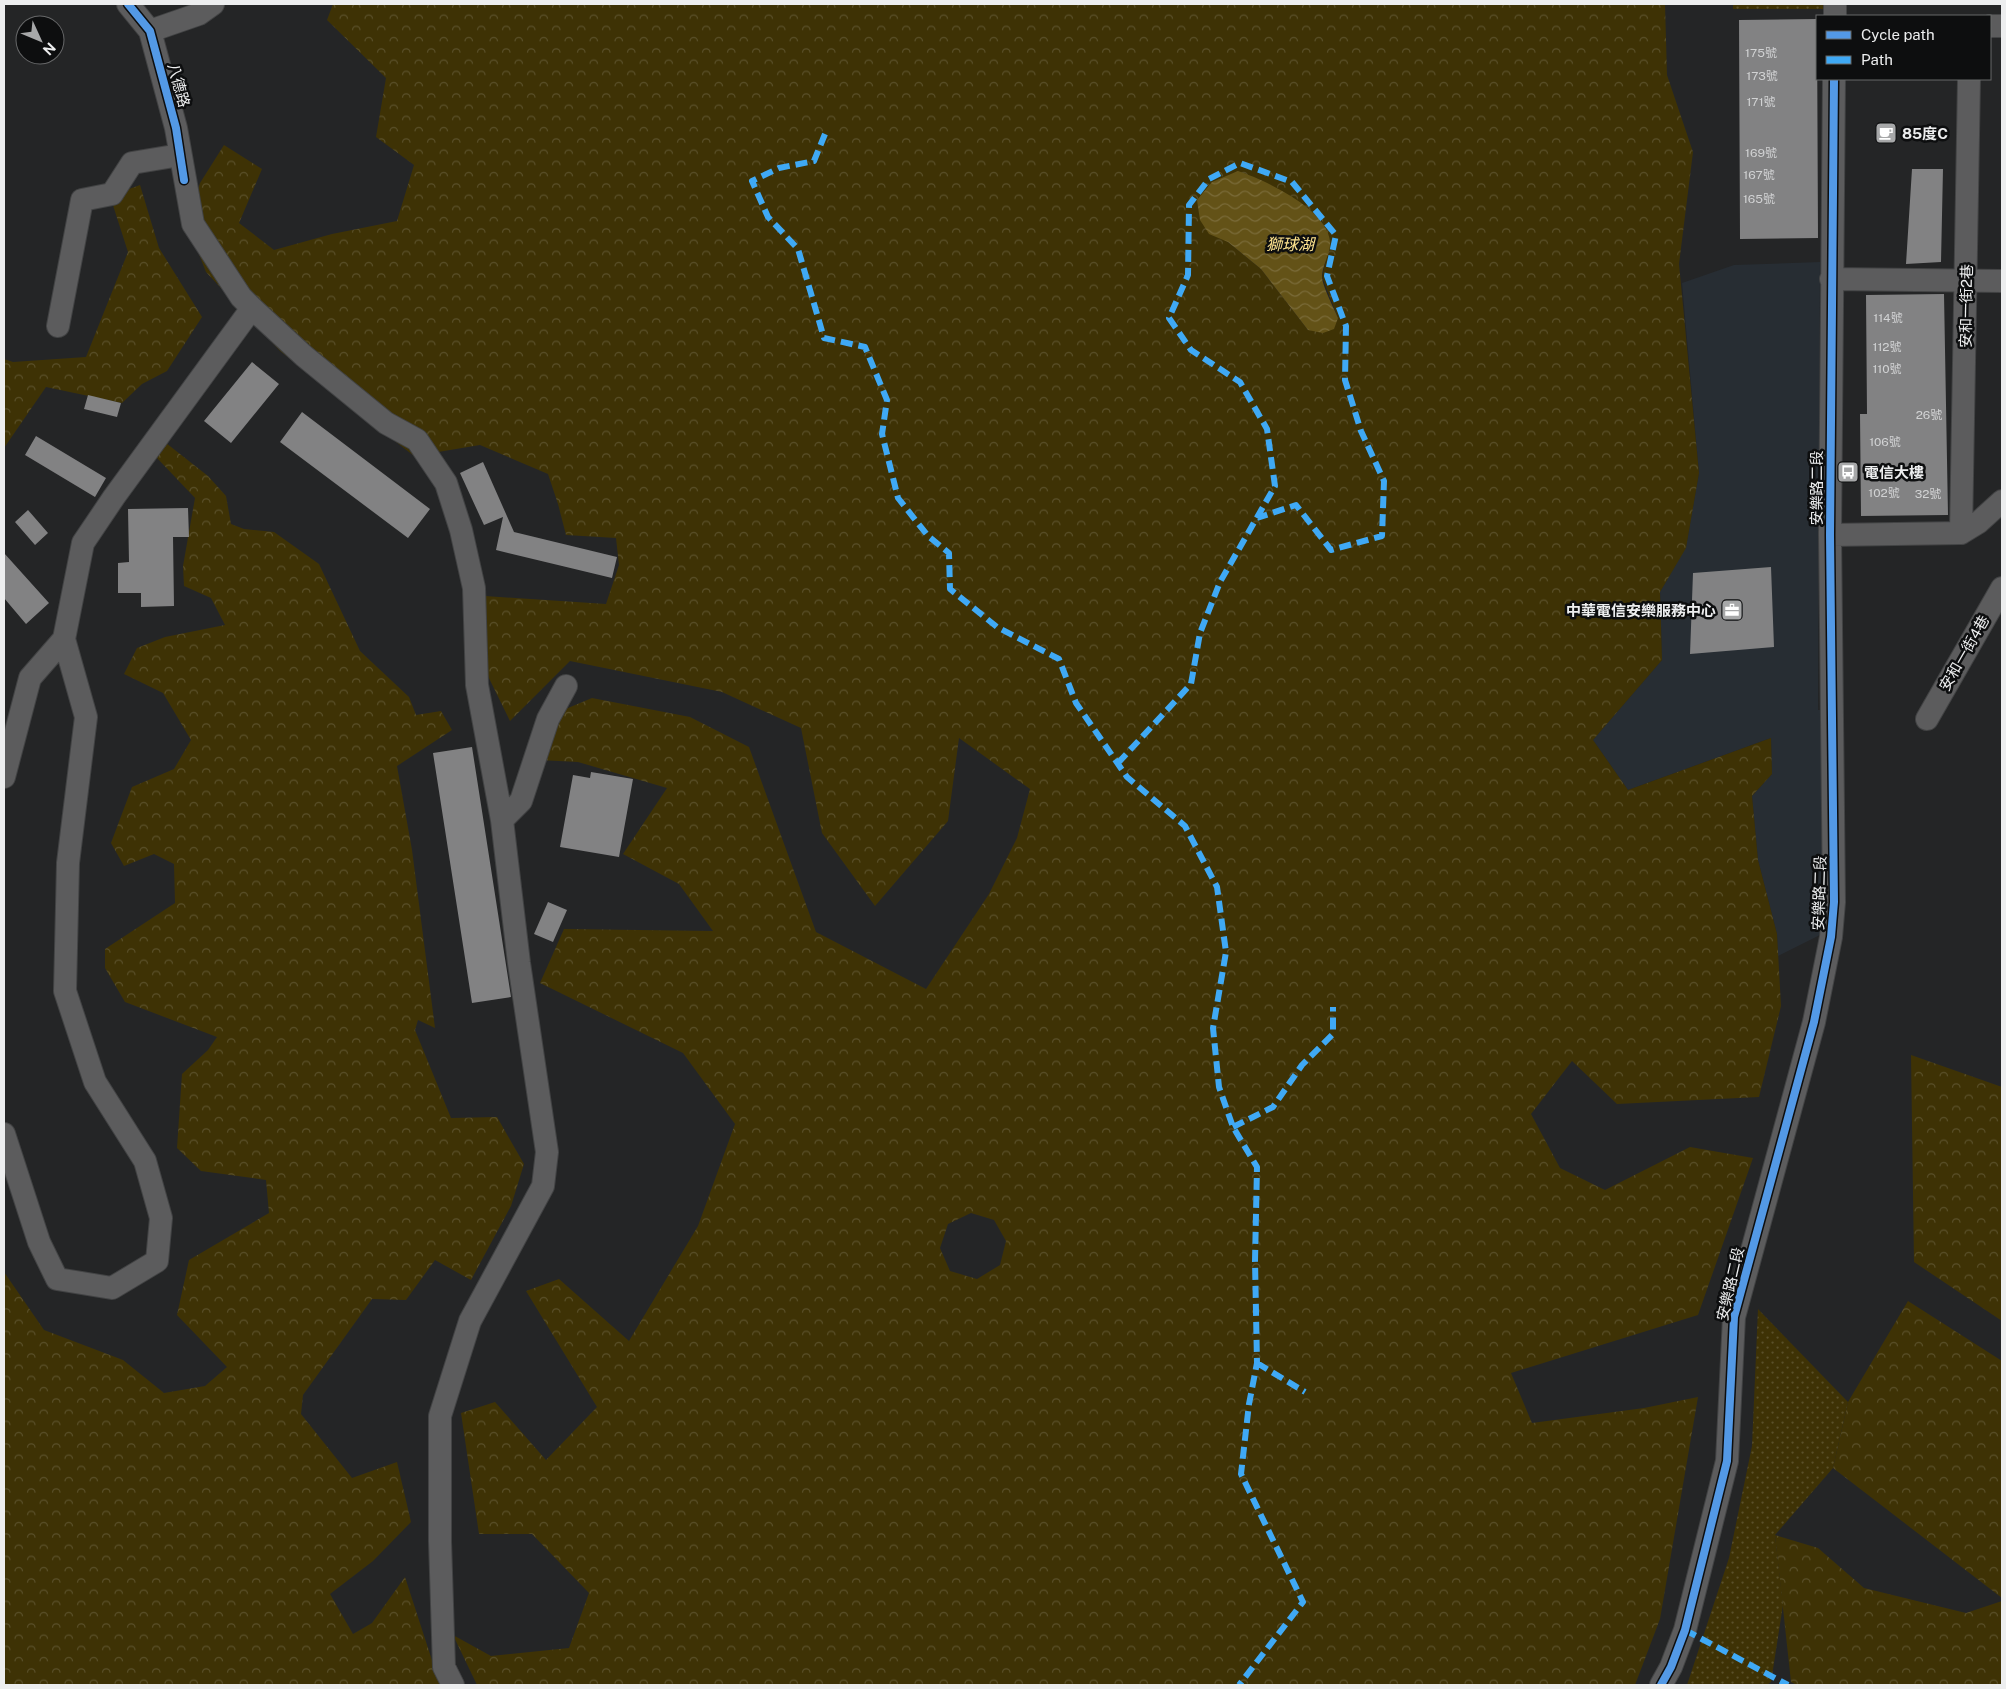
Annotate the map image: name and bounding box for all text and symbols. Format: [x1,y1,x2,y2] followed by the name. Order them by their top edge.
[15,15,65,65] north arrow
[1816,15,1991,80] legend
[1861,26,1935,43] text: Cycle path
[40,40,59,59] text: N
[1745,46,1777,60] house number: 175號
[1861,51,1893,68] text: Path
[165,61,193,109] street label: 八德路
[1746,69,1778,83] house number: 173號
[1746,95,1776,109] house number: 171號
[1874,121,1898,145] cafe icon: 85度C
[1902,125,1948,142] place label: 85度C
[1745,146,1777,160] house number: 169號
[1743,168,1775,182] house number: 167號
[1743,192,1775,206] house number: 165號
[1266,235,1317,254] water label: 獅球湖
[1957,264,1975,348] street label: 安和一街2巷
[1873,311,1903,325] house number: 114號
[1873,340,1901,354] house number: 112號
[1872,362,1902,376] house number: 110號
[1916,408,1942,422] house number: 26號
[1869,435,1901,449] house number: 106號
[1808,450,1825,526] street label: 安樂路二段
[1836,460,1860,484] bus stop icon: 電信大樓
[1864,464,1924,481] place label: 電信大樓
[1868,486,1900,500] house number: 102號
[1915,487,1941,501] house number: 32號
[1720,598,1744,622] office icon: 中華電信安樂服務中心
[1566,602,1716,619] place label: 中華電信安樂服務中心
[1936,612,1992,694] street label: 安和一街4巷
[1809,855,1829,931] street label: 安樂路二段
[1713,1246,1747,1322] street label: 安樂路二段

